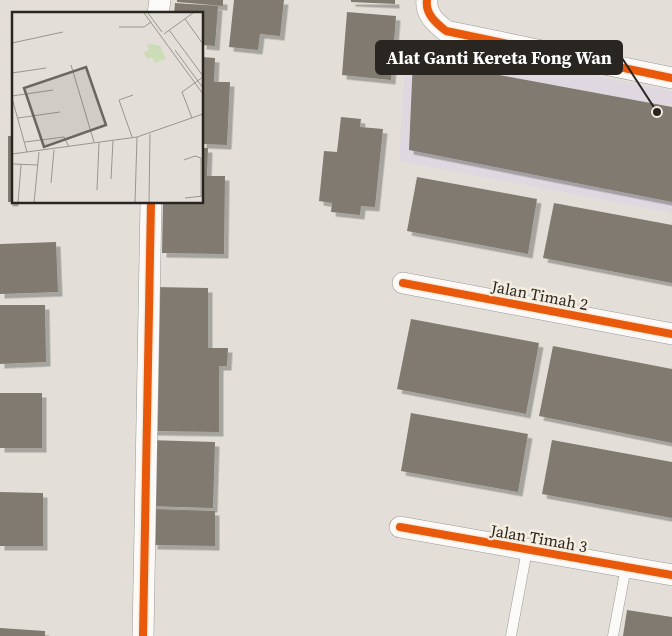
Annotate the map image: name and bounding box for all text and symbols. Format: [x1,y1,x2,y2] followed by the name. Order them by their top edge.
[12,12,204,204] inset map
[376,41,622,74] callout: Alat Ganti Kereta Fong Wan
[386,45,612,70] text: Alat Ganti Kereta Fong Wan
[489,275,590,315] street label: Jalan Timah 2
[488,518,589,557] street label: Jalan Timah 3

